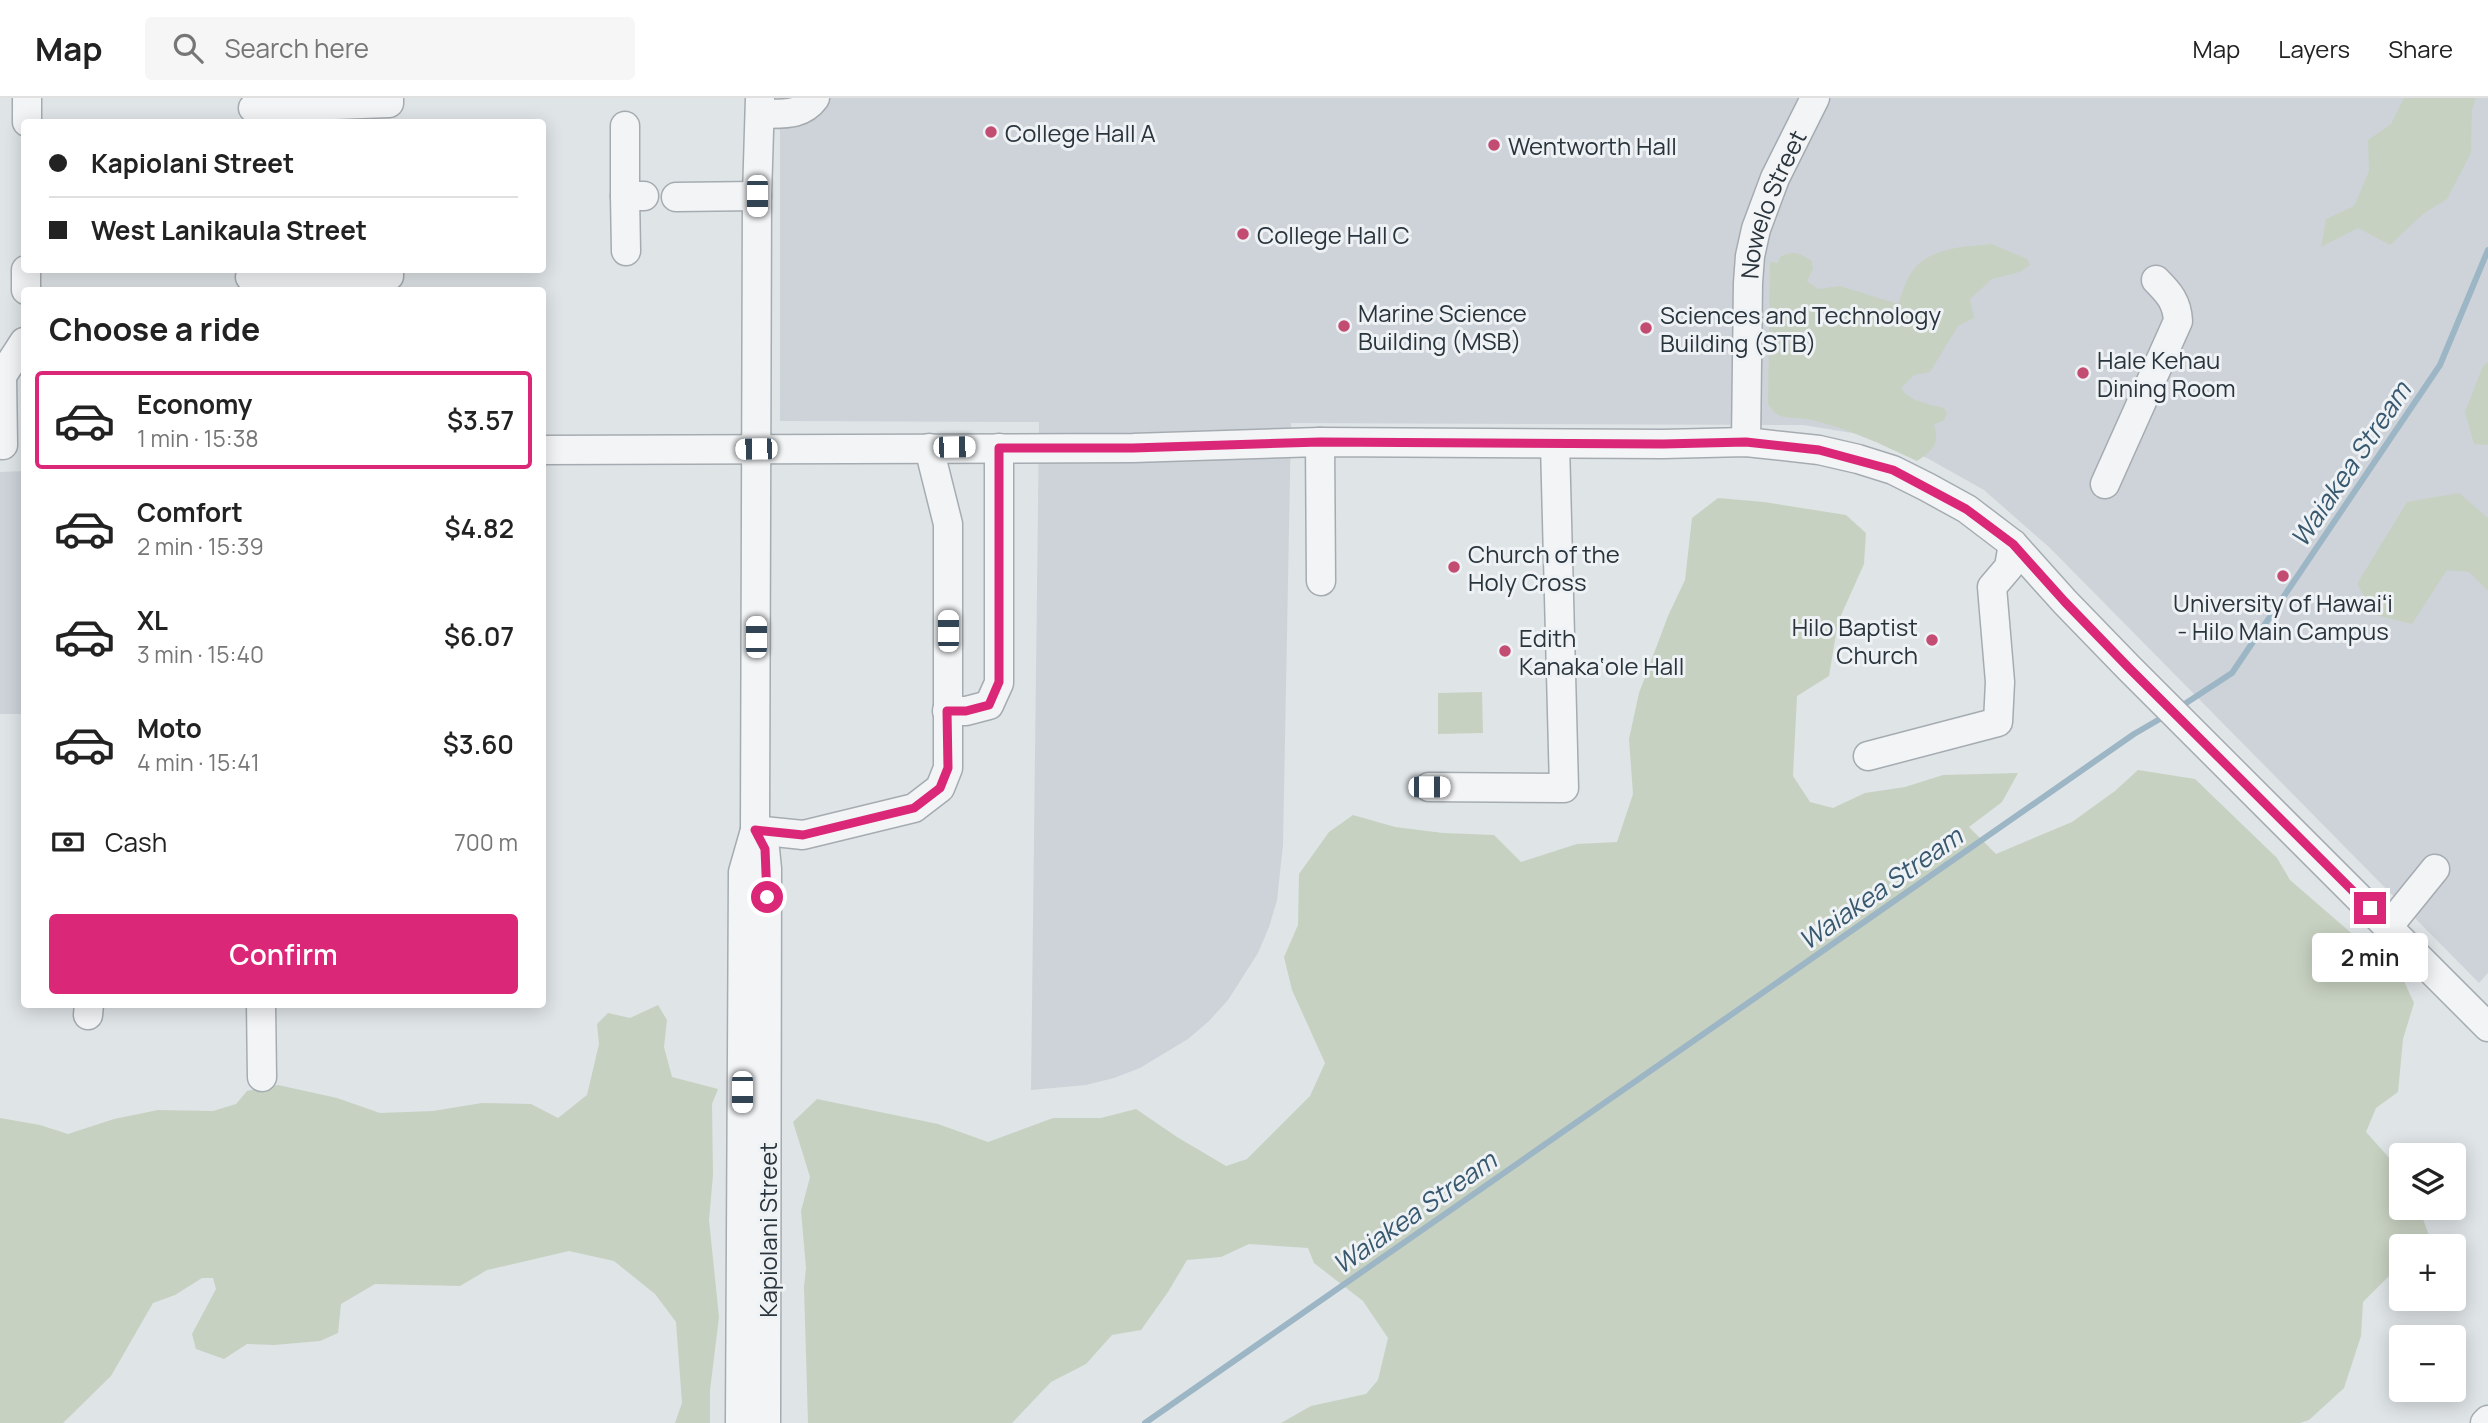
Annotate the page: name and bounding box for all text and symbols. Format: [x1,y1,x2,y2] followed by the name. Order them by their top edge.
[145,17,635,80] search box
[35,26,103,71] text: Map
[169,29,207,67] icon: search
[225,30,369,66] text: Search here
[2193,32,2240,65] text: Map
[2278,32,2350,65] text: Layers
[2388,32,2453,65] text: Share
[1005,116,1156,149] place label: College Hall A
[983,124,999,140] marker: College Hall A
[1732,124,1813,280] street label: Nowelo Street
[1508,129,1677,162] place label: Wentworth Hall
[1486,137,1502,153] marker: Wentworth Hall
[91,145,294,181] text: Kapiolani Street
[747,175,768,217] car
[91,212,367,248] text: West Lanikaula Street
[1257,218,1410,251] place label: College Hall C
[1235,226,1251,242] marker: College Hall C
[1358,296,1527,357] place label: Marine Science Building (MSB)
[1660,298,1941,359] place label: Sciences and Technology Building (STB)
[49,307,260,351] text: Choose a ride
[1336,318,1352,334] marker: Marine Science Building (MSB)
[1638,320,1654,336] marker: Sciences and Technology Building (STB)
[2097,343,2236,404] place label: Hale Kehau Dining Room
[2075,365,2091,381] marker: Hale Kehau Dining Room
[2281,373,2420,554] water label: Waiakea Stream
[137,386,252,422] text: Economy
[53,389,116,452] icon: car
[447,402,514,438] text: $3.57
[137,422,259,454] text: 1 min · 15:38
[933,436,976,458] car
[735,438,778,460] car
[137,494,243,530] text: Comfort
[53,497,116,560] icon: car
[445,510,514,546] text: $4.82
[137,530,264,562] text: 2 min · 15:39
[1468,537,1620,598] place label: Church of the Holy Cross
[1446,559,1462,575] marker: Church of the Holy Cross
[2275,568,2291,584] marker: University of Hawaiʻi - Hilo Main Campus
[2173,586,2393,647] place label: University of Hawaiʻi - Hilo Main Campus
[137,602,168,638] text: XL
[53,605,116,668] icon: car
[938,610,959,652] car
[1792,610,1918,671] place label: Hilo Baptist Church
[746,616,767,658] car
[444,618,514,654] text: $6.07
[1519,621,1684,682] place label: Edith Kanaka‘ole Hall
[1924,632,1940,648] marker: Hilo Baptist Church
[137,638,264,670] text: 3 min · 15:40
[1497,643,1513,659] marker: Edith Kanaka‘ole Hall
[137,710,202,746] text: Moto
[53,713,116,776] icon: car
[443,726,514,762] text: $3.60
[137,746,260,778] text: 4 min · 15:41
[1409,777,1451,798] car
[1791,817,1971,958] water label: Waiakea Stream
[49,823,87,861] icon: cash
[105,824,167,860] text: Cash
[454,826,518,858] text: 700 m
[751,881,783,913] route start
[2354,892,2386,924] route end
[49,914,518,994] button: Confirm
[2312,932,2428,982] callout: 2 min
[2341,941,2399,973] text: 2 min
[732,1071,753,1113] car
[1325,1141,1505,1282] water label: Waiakea Stream
[751,1142,784,1318] street label: Kapiolani Street
[2389,1143,2466,1402] map controls
[2389,1143,2466,1220] button: layers
[2389,1234,2466,1311] button: +
[2389,1325,2466,1402] button: −

